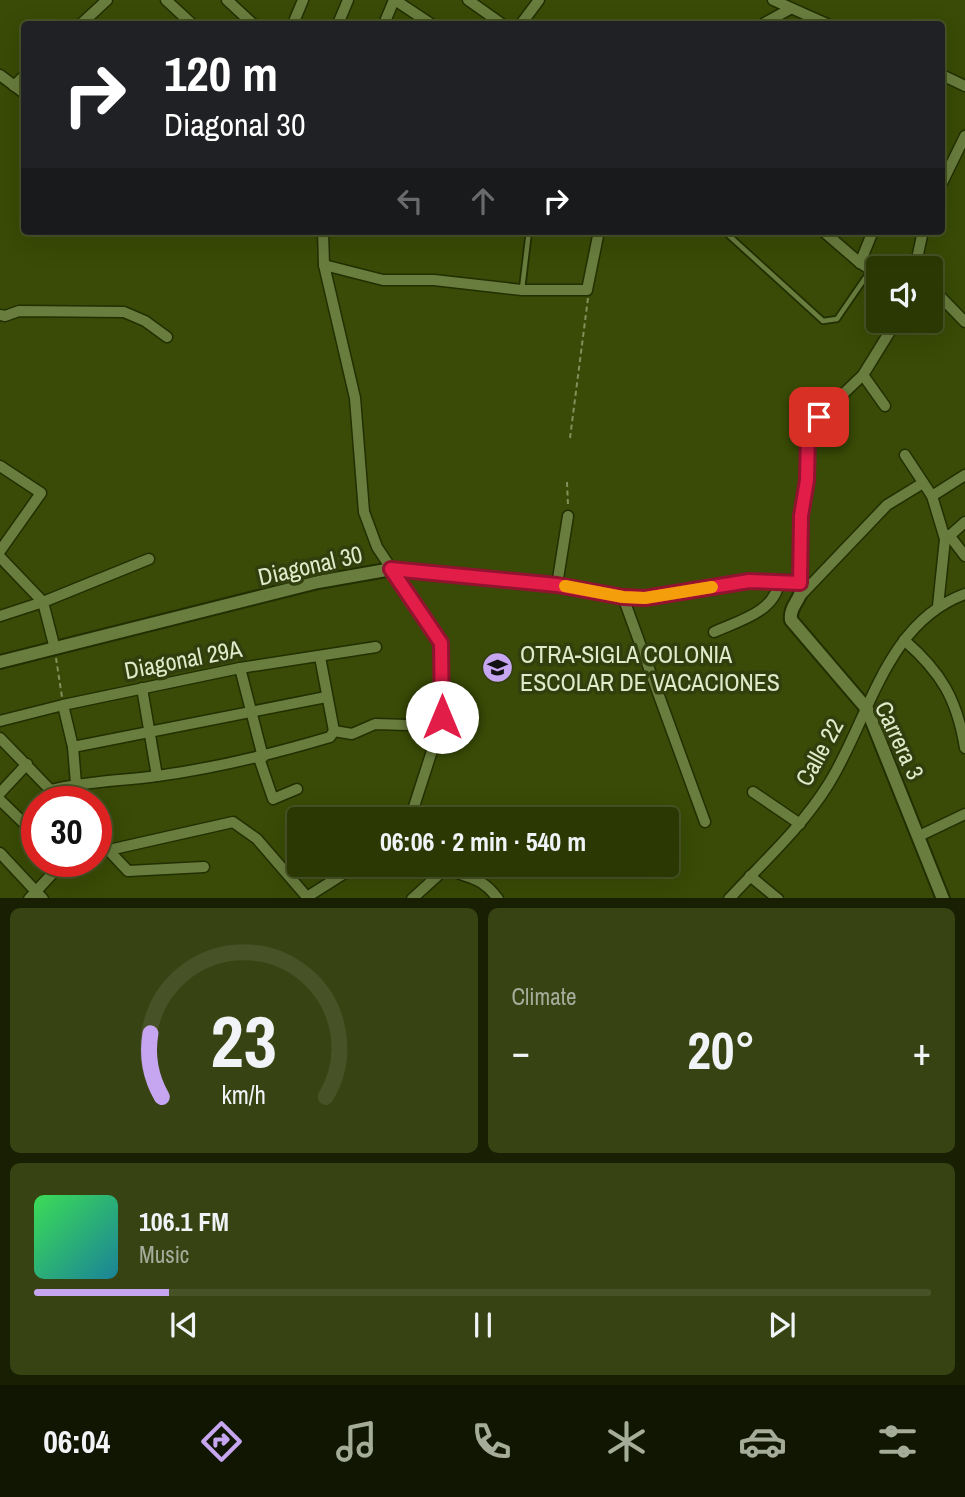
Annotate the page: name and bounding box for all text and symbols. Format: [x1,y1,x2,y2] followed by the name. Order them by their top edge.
[164,40,278,106] text: 120 m
[49,49,140,140] icon: right
[164,103,306,146] text: Diagonal 30
[391,182,429,220] icon: left
[464,182,502,220] icon: ahead
[537,182,575,220] icon: right
[866,256,943,333] map controls
[866,256,943,333] button: sound
[789,387,849,447] pin
[800,398,838,436] icon: arrive
[255,537,365,593] street label: Diagonal 30
[121,632,245,686] street label: Diagonal 29A
[520,638,780,698] place label: OTRA-SIGLA COLONIA ESCOLAR DE VACACIONES
[480,651,514,685] school or university icon: OTRA-SIGLA COLONIA ESCOLAR DE VACACIONES
[405,680,479,754] position arrow
[868,696,932,784] street label: Carrera 3
[788,713,850,791] street label: Calle 22
[21,786,112,877] speed limit sign: 30
[380,824,586,859] text: 06:06 · 2 min · 540 m
[512,981,576,1012] text: Climate
[211,992,277,1090] text: 23
[687,1015,755,1085] text: 20°
[512,1026,530,1077] text: −
[913,1026,931,1077] text: +
[222,1077,266,1111] text: km/h
[139,1204,229,1239] text: 106.1 FM
[139,1239,189,1270] text: Music
[165,1306,203,1344] icon: previous
[464,1306,502,1344] icon: pause
[763,1306,801,1344] icon: next
[197,1417,246,1466] icon: directions
[332,1417,381,1466] icon: music
[467,1417,516,1466] icon: phone
[602,1417,651,1466] icon: climate
[738,1417,787,1466] icon: car
[873,1417,922,1466] icon: filters
[43,1420,110,1463] text: 06:04

